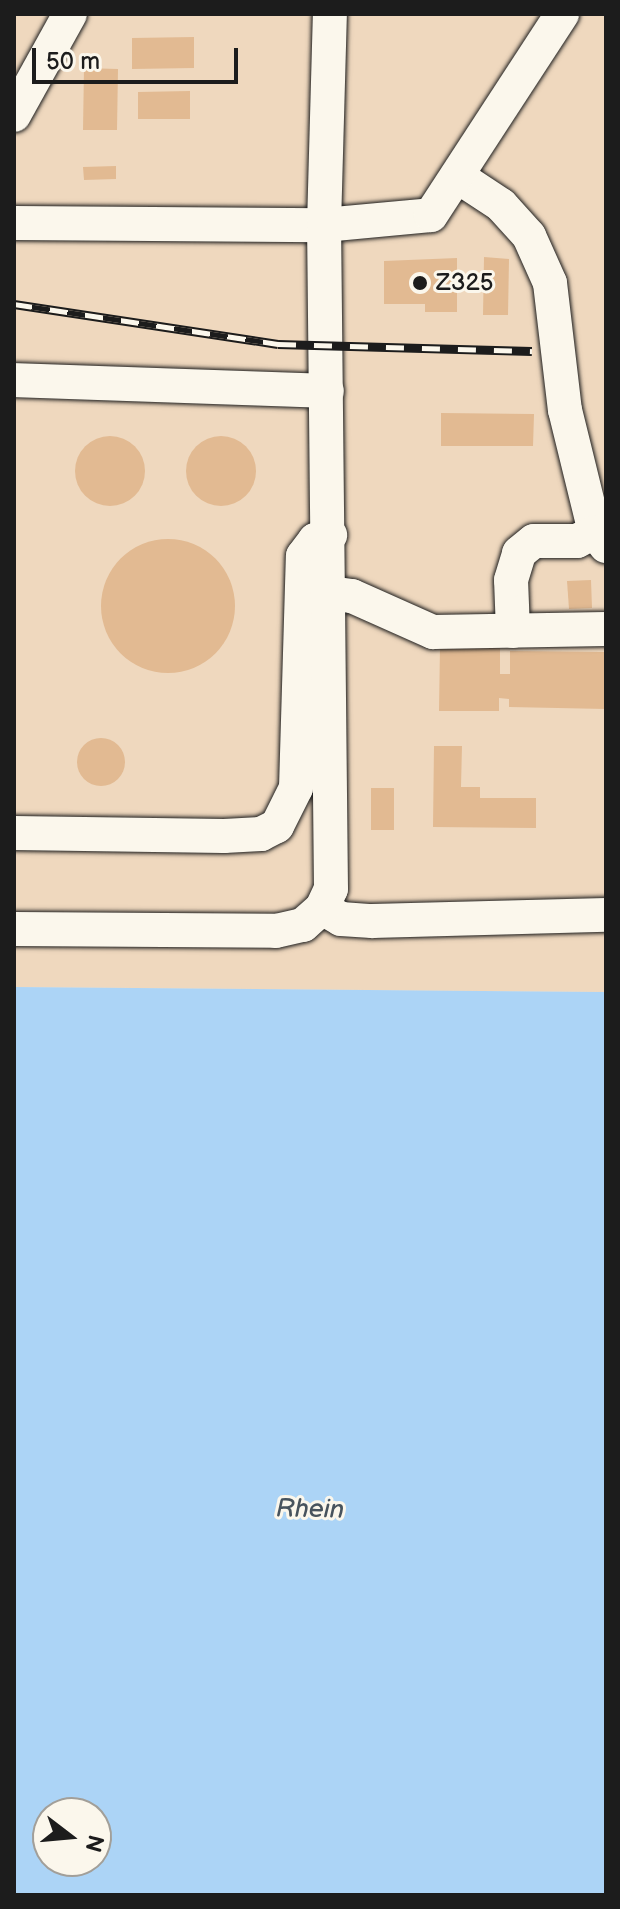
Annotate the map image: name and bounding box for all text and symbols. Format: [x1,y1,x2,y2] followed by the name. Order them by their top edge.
[36,32,242,82] scale bar
[46,47,100,76] text: 50 m
[436,269,493,297] place label: Z325
[411,274,429,292] marker: Z325
[276,1494,344,1526] water label: Rhein
[32,1797,112,1877] north arrow
[78,1832,109,1855] text: N

